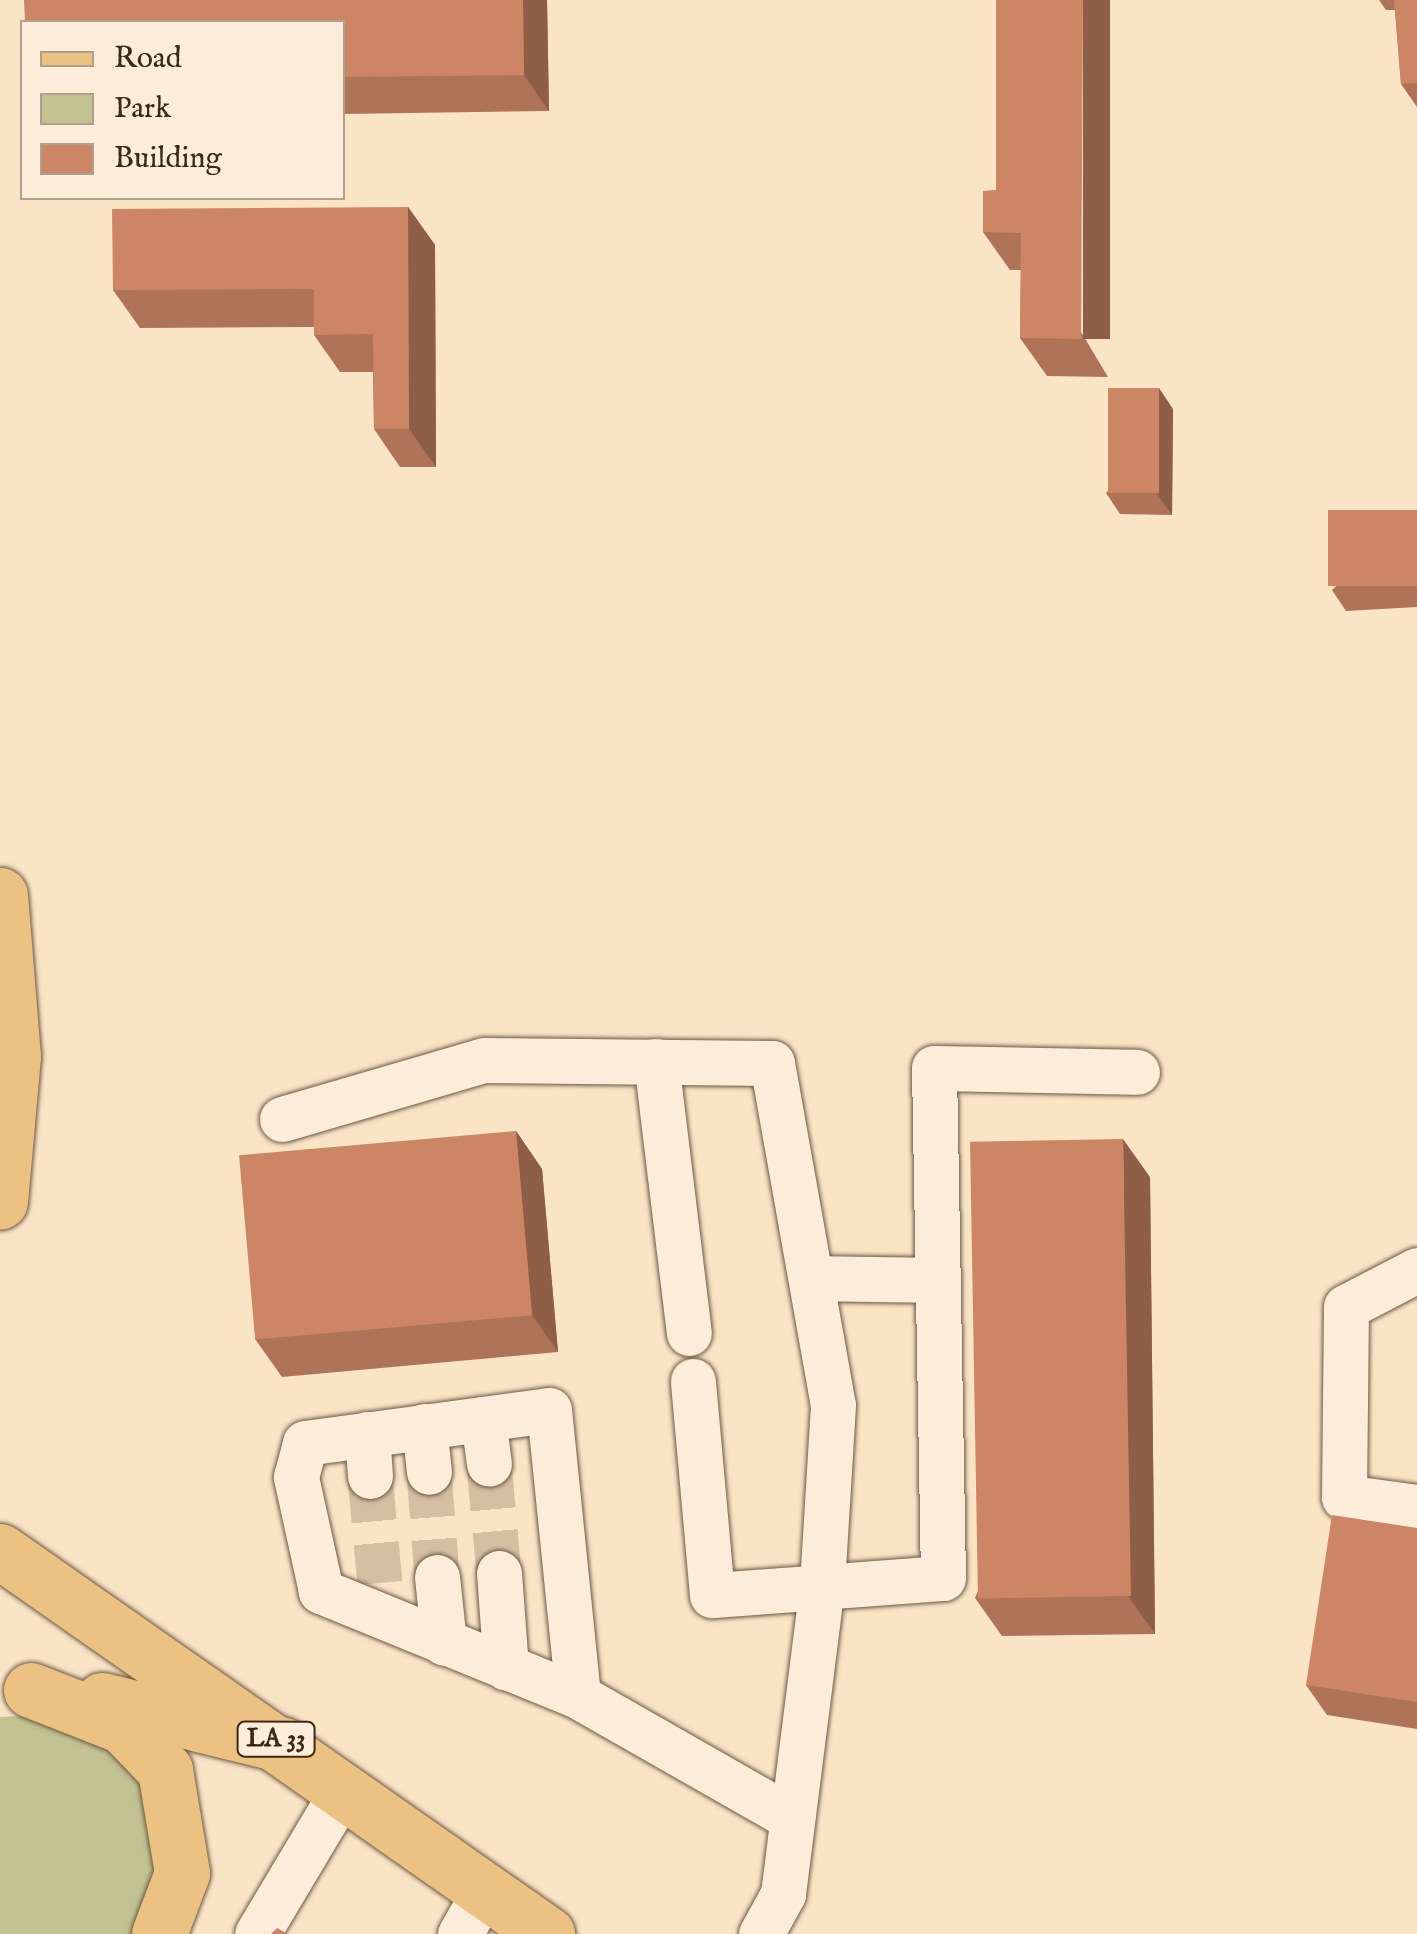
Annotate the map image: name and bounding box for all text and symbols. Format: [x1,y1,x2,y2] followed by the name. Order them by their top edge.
[20,20,345,200] legend
[114,40,182,78] text: Road
[114,90,171,128] text: Park
[114,140,222,178] text: Building
[236,1719,316,1759] road number: LA 33

